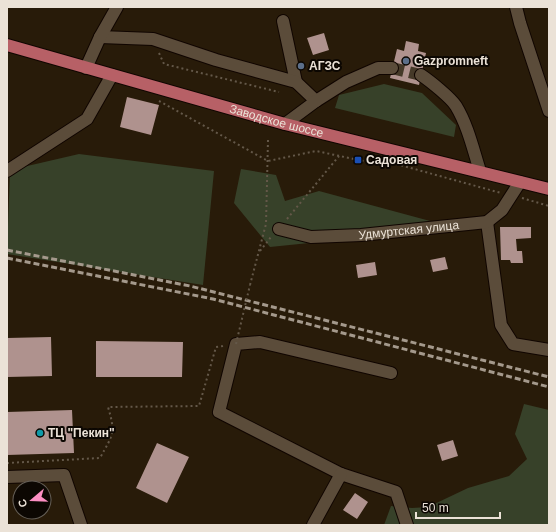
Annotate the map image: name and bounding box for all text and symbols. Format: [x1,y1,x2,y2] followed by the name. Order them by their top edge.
[414,54,488,68] place label: Gazpromneft
[401,56,411,66] marker: Gazpromneft
[309,59,341,73] place label: АГЗС
[296,61,306,71] marker: АГЗС
[228,102,325,140] street label: Заводское шоссе
[366,153,417,167] place label: Садовая
[353,155,363,165] marker: Садовая
[358,218,460,242] street label: Удмуртская улица
[48,426,115,440] place label: ТЦ "Пекин"
[35,428,45,438] marker: ТЦ "Пекин"
[12,480,52,520] north arrow
[416,494,500,520] scale bar
[16,497,30,509] text: С
[422,501,449,515] text: 50 m

